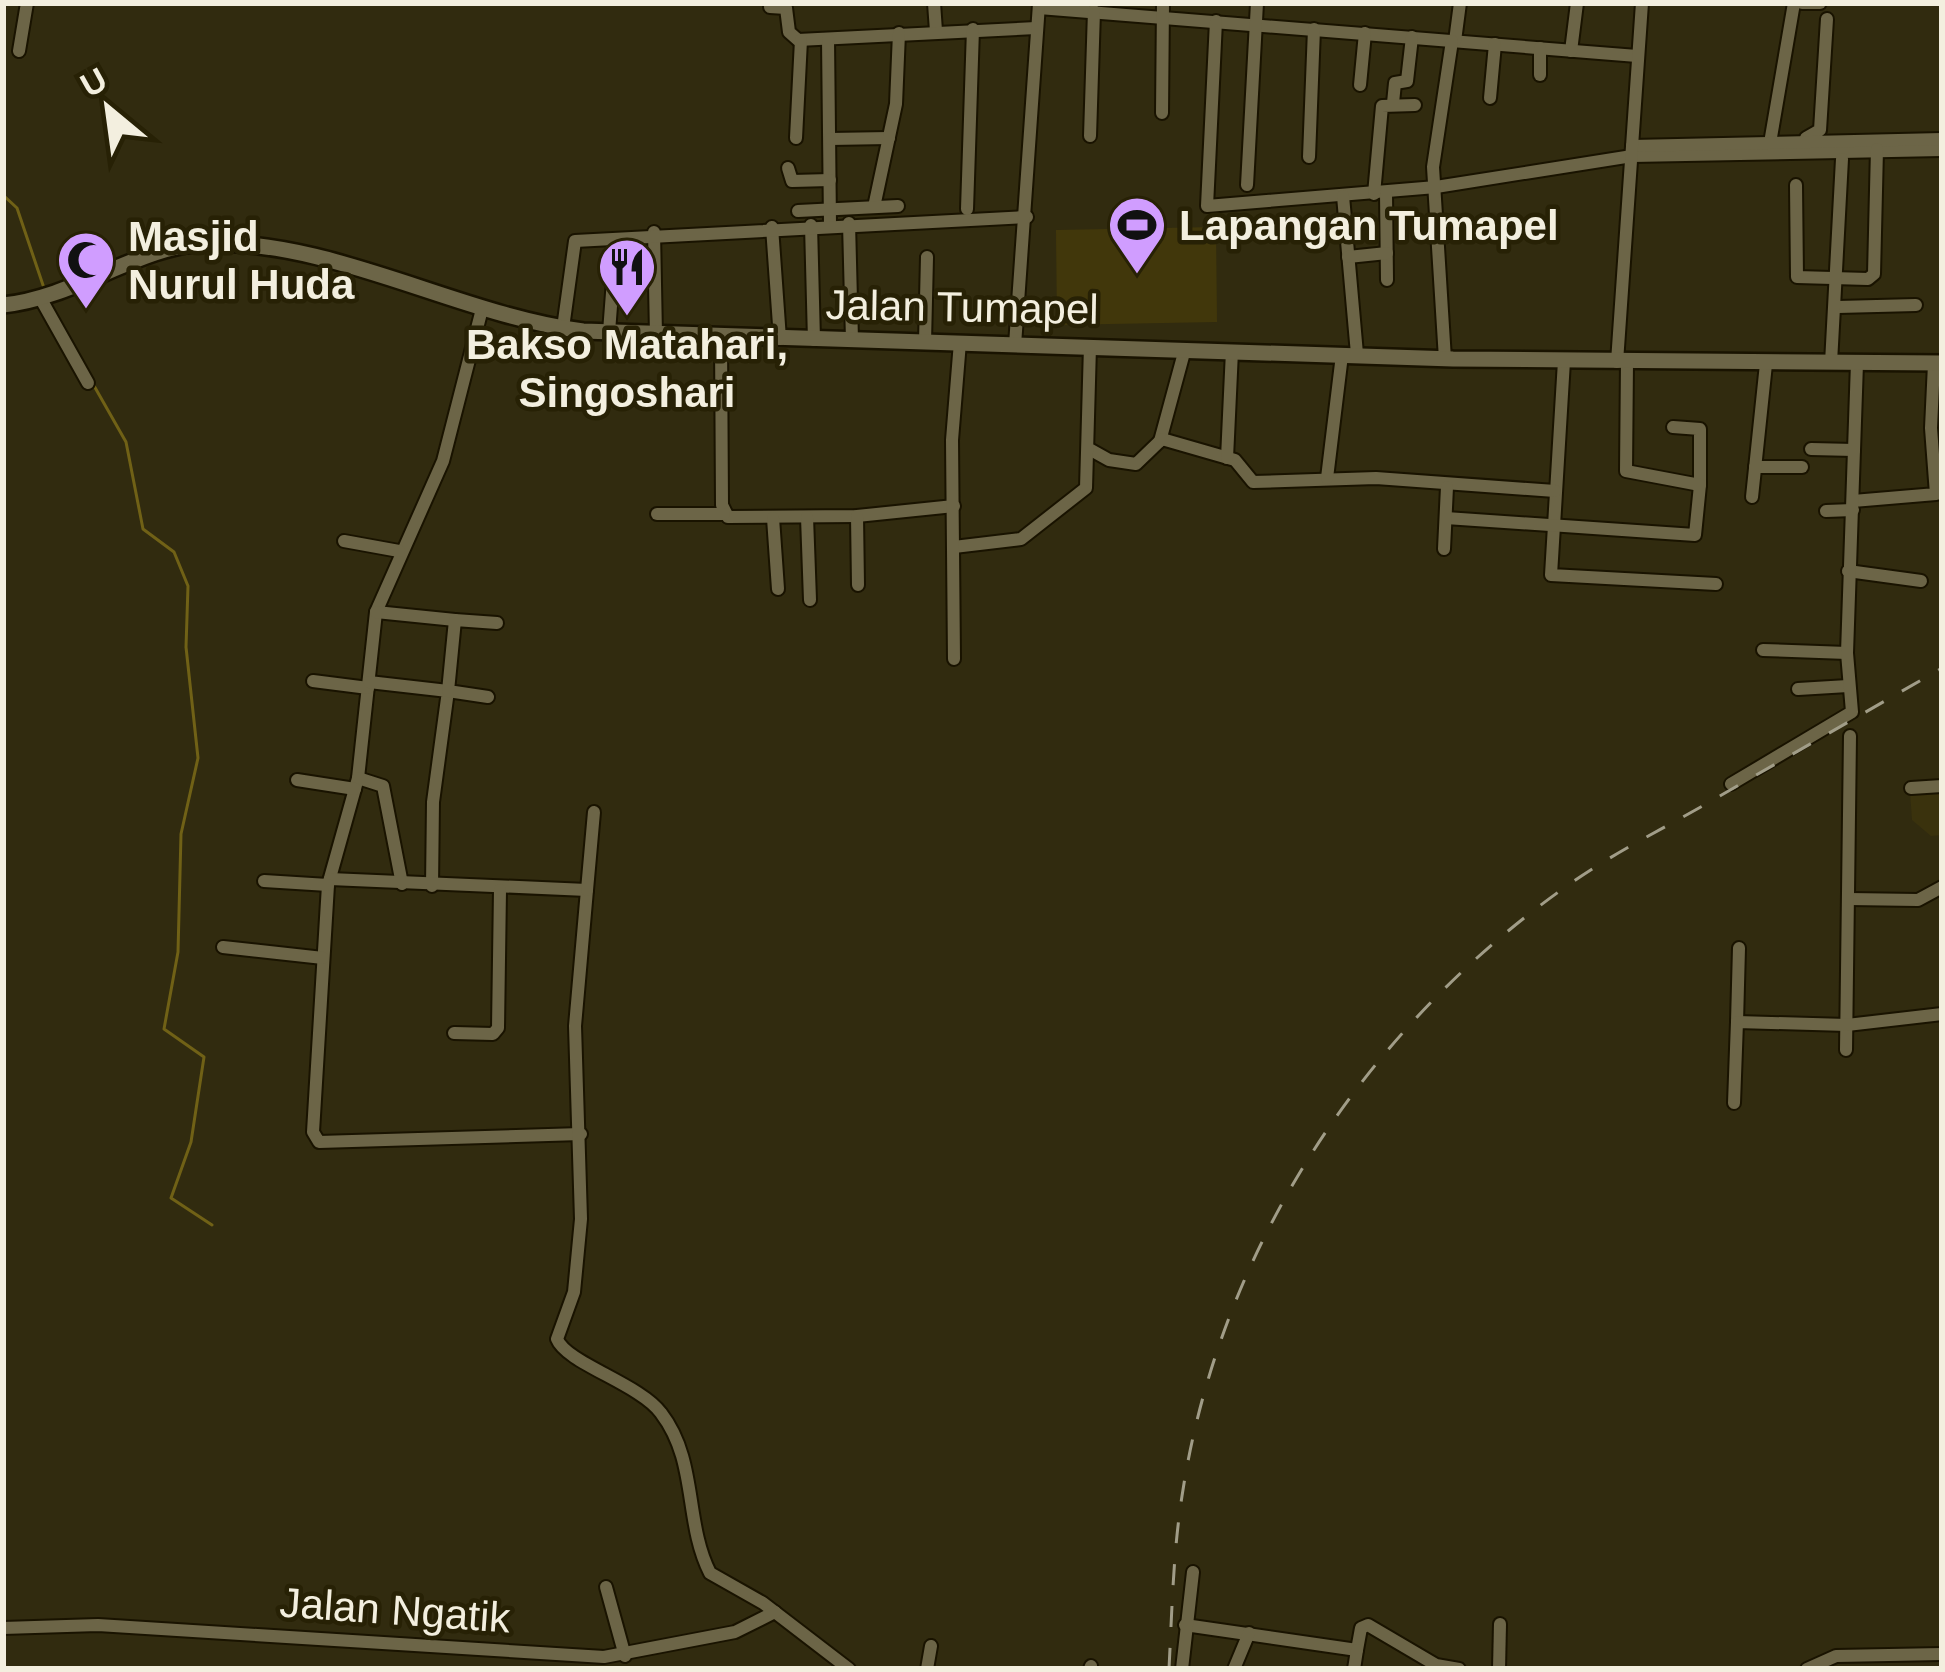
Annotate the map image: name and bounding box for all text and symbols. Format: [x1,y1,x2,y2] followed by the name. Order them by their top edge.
[48,48,168,168] north arrow
[74,60,113,104] text: U
[1106,194,1168,276] sports icon: Lapangan Tumapel
[1179,202,1559,249] place label: Lapangan Tumapel
[128,213,355,308] place label: Masjid Nurul Huda
[55,229,117,311] mosque icon: Masjid Nurul Huda
[596,236,658,318] restaurant icon: Bakso Matahari, Singoshari
[825,281,1099,333] street label: Jalan Tumapel
[466,321,788,416] place label: Bakso Matahari, Singoshari
[278,1578,513,1642] street label: Jalan Ngatik

